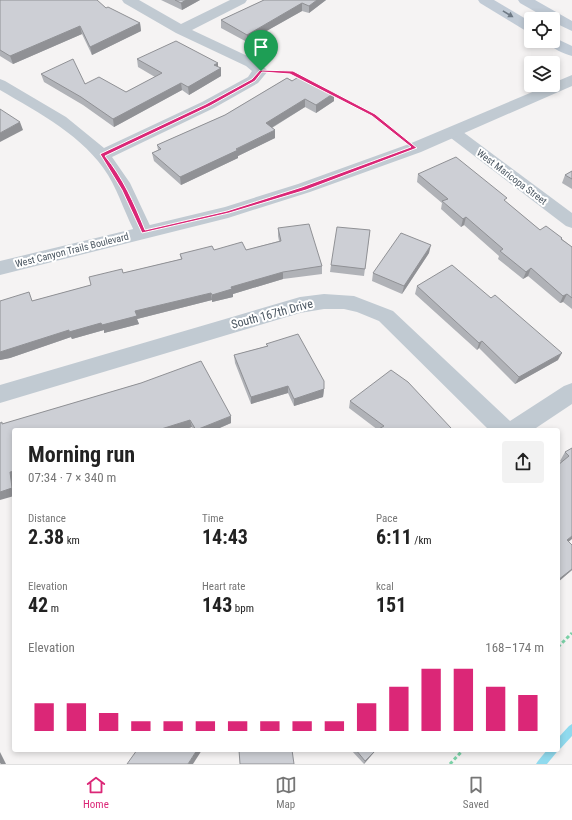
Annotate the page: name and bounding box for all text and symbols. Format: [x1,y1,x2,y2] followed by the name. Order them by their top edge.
[502,10,514,17] one-way arrow
[524,12,560,92] map controls
[524,12,560,48] button: locate
[244,30,278,71] pin
[250,36,272,58] icon: arrive
[524,56,560,92] button: layers
[475,147,549,207] street label: West Maricopa Street
[14,231,130,269] street label: West Canyon Trails Boulevard
[230,296,315,332] street label: South 167th Drive
[502,441,544,483] button: share
[28,442,135,467] text: Morning run
[28,470,116,485] text: 07:34 · 7 × 340 m
[28,512,66,525] text: Distance
[202,512,224,525] text: Time
[376,512,398,525] text: Pace
[28,525,64,549] text: 2.38
[202,525,248,549] text: 14:43
[376,525,412,549] text: 6:11
[64,534,80,547] text: km
[412,534,432,547] text: /km
[28,580,68,593] text: Elevation
[202,580,245,593] text: Heart rate
[376,580,394,593] text: kcal
[28,593,48,617] text: 42
[202,593,232,617] text: 143
[376,593,406,617] text: 151
[48,602,59,615] text: m
[232,602,254,615] text: bpm
[28,640,75,655] text: Elevation
[485,640,544,655] text: 168–174 m
[83,774,109,811] tab: Home
[275,774,297,811] tab: Map
[463,774,489,811] tab: Saved

